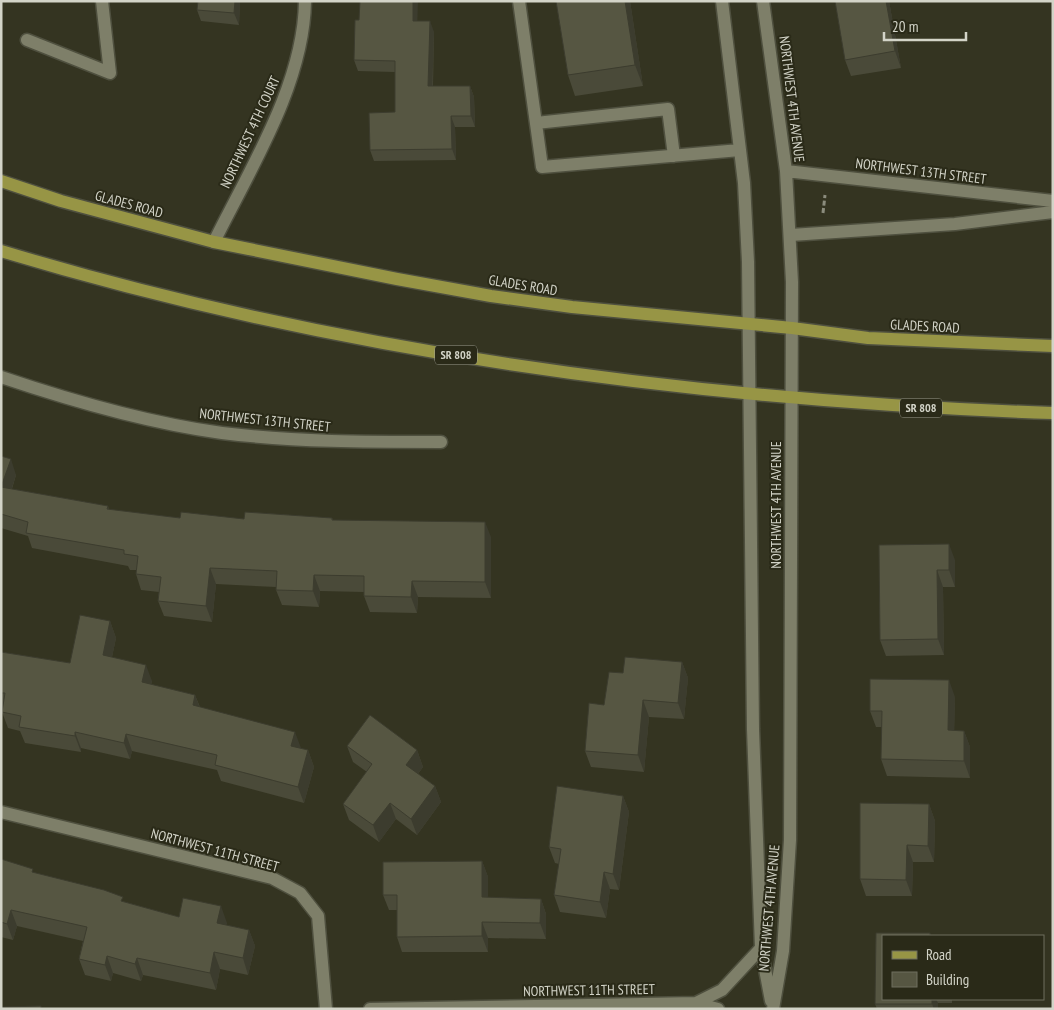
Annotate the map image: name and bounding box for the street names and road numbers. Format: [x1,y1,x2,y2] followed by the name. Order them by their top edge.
[775,35,809,163] street label: NORTHWEST 4TH AVENUE
[216,72,284,191] street label: NORTHWEST 4TH COURT
[854,154,988,188] street label: NORTHWEST 13TH STREET
[93,186,165,222] street label: GLADES ROAD
[487,271,559,299] street label: GLADES ROAD
[890,315,960,337] street label: GLADES ROAD
[435,346,477,364] road number: SR 808
[900,398,942,418] road number: SR 808
[199,404,332,436] street label: NORTHWEST 13TH STREET
[767,441,785,569] street label: NORTHWEST 4TH AVENUE
[149,824,282,876] street label: NORTHWEST 11TH STREET
[754,844,784,972] street label: NORTHWEST 4TH AVENUE
[523,980,656,1000] street label: NORTHWEST 11TH STREET

